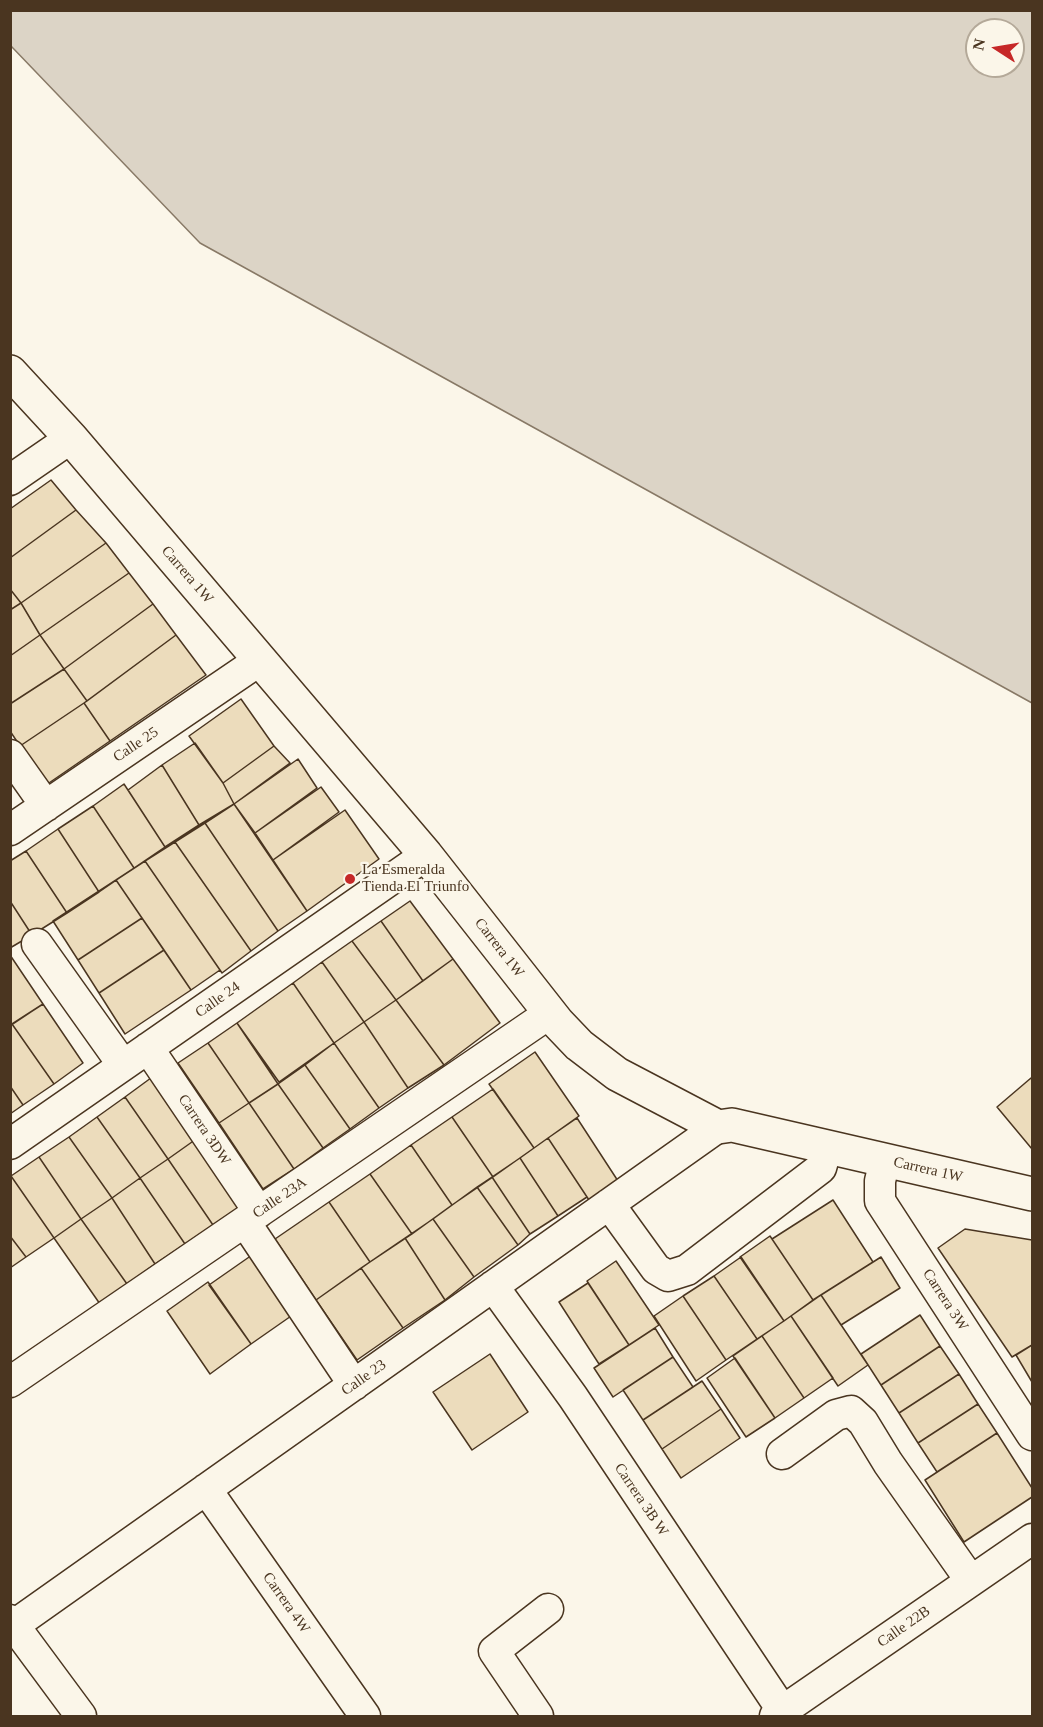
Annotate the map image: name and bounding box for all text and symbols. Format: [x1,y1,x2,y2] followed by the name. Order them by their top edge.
[965,18,1025,78] north arrow
[969,37,988,52] text: N
[157,543,217,607] street label: Carrera 1W
[110,723,162,767] street label: Calle 25
[362,861,469,896] place label: La Esmeralda Tienda El Triunfo
[343,872,357,886] marker: La Esmeralda Tienda El Triunfo
[470,915,528,981] street label: Carrera 1W
[192,978,244,1022] street label: Calle 24
[174,1091,234,1169] street label: Carrera 3DW
[892,1153,964,1187] street label: Carrera 1W
[250,1173,310,1223] street label: Calle 23A
[918,1266,972,1334] street label: Carrera 3W
[338,1356,390,1400] street label: Calle 23
[610,1460,672,1540] street label: Carrera 3B W
[258,1569,314,1637] street label: Carrera 4W
[874,1602,934,1652] street label: Calle 22B

